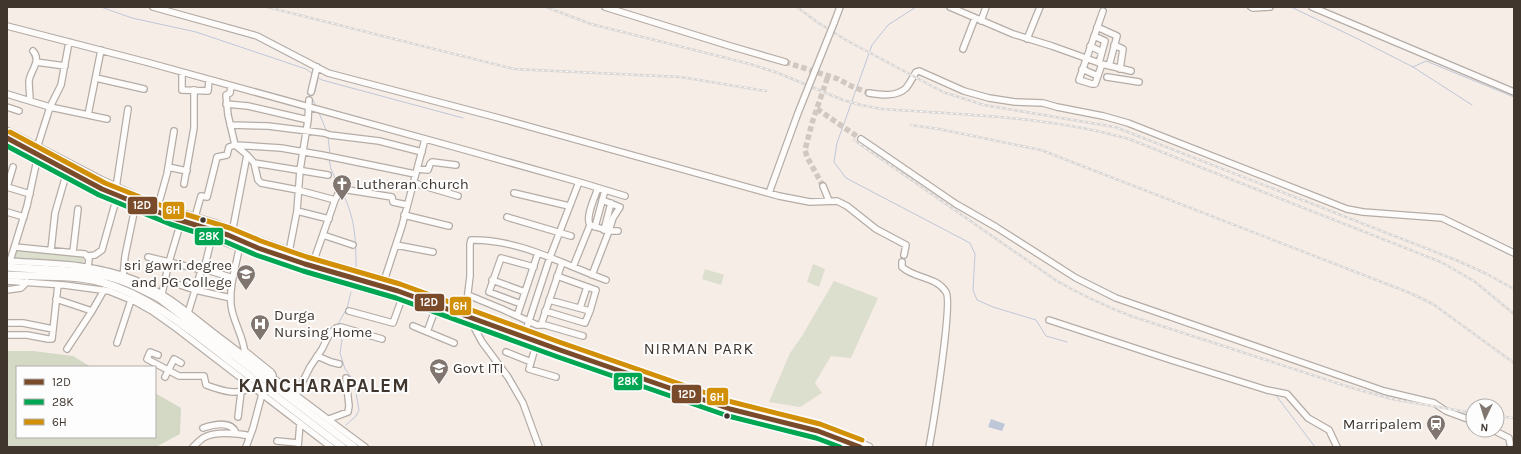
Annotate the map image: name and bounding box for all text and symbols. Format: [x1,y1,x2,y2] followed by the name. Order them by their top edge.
[331,173,353,201] church icon: Lutheran church
[356,175,469,193] place label: Lutheran church
[127,196,158,215] line badge: 12D
[133,199,151,212] text: 12D
[162,201,185,220] line badge: 6H
[166,204,180,217] text: 6H
[198,215,208,225] unlabelled marker
[194,227,224,246] line badge: 28K
[199,230,220,243] text: 28K
[124,256,232,291] place label: sri gawri degree and PG College
[235,263,257,291] school or university icon: sri gawri degree and PG College
[414,293,445,312] line badge: 12D
[420,296,438,309] text: 12D
[449,296,472,316] line badge: 6H
[453,300,467,313] text: 6H
[274,306,372,341] place label: Durga Nursing Home
[249,313,271,341] hospital icon: Durga Nursing Home
[644,339,754,358] district label: NIRMAN PARK
[428,357,450,385] school or university icon: Govt ITI
[453,359,504,377] place label: Govt ITI
[16,366,156,438] legend
[613,372,643,391] line badge: 28K
[52,375,71,389] text: 12D
[238,375,410,397] district label: KANCHARAPALEM
[618,375,639,388] text: 28K
[671,384,702,404] line badge: 12D
[706,387,729,406] line badge: 6H
[678,388,696,401] text: 12D
[710,391,724,404] text: 6H
[52,395,74,409] text: 28K
[1465,398,1505,438] north arrow
[722,411,732,421] unlabelled marker
[1425,413,1447,441] station icon: Marripalem
[52,415,67,429] text: 6H
[1343,415,1422,433] place label: Marripalem
[1480,421,1489,434] text: N

